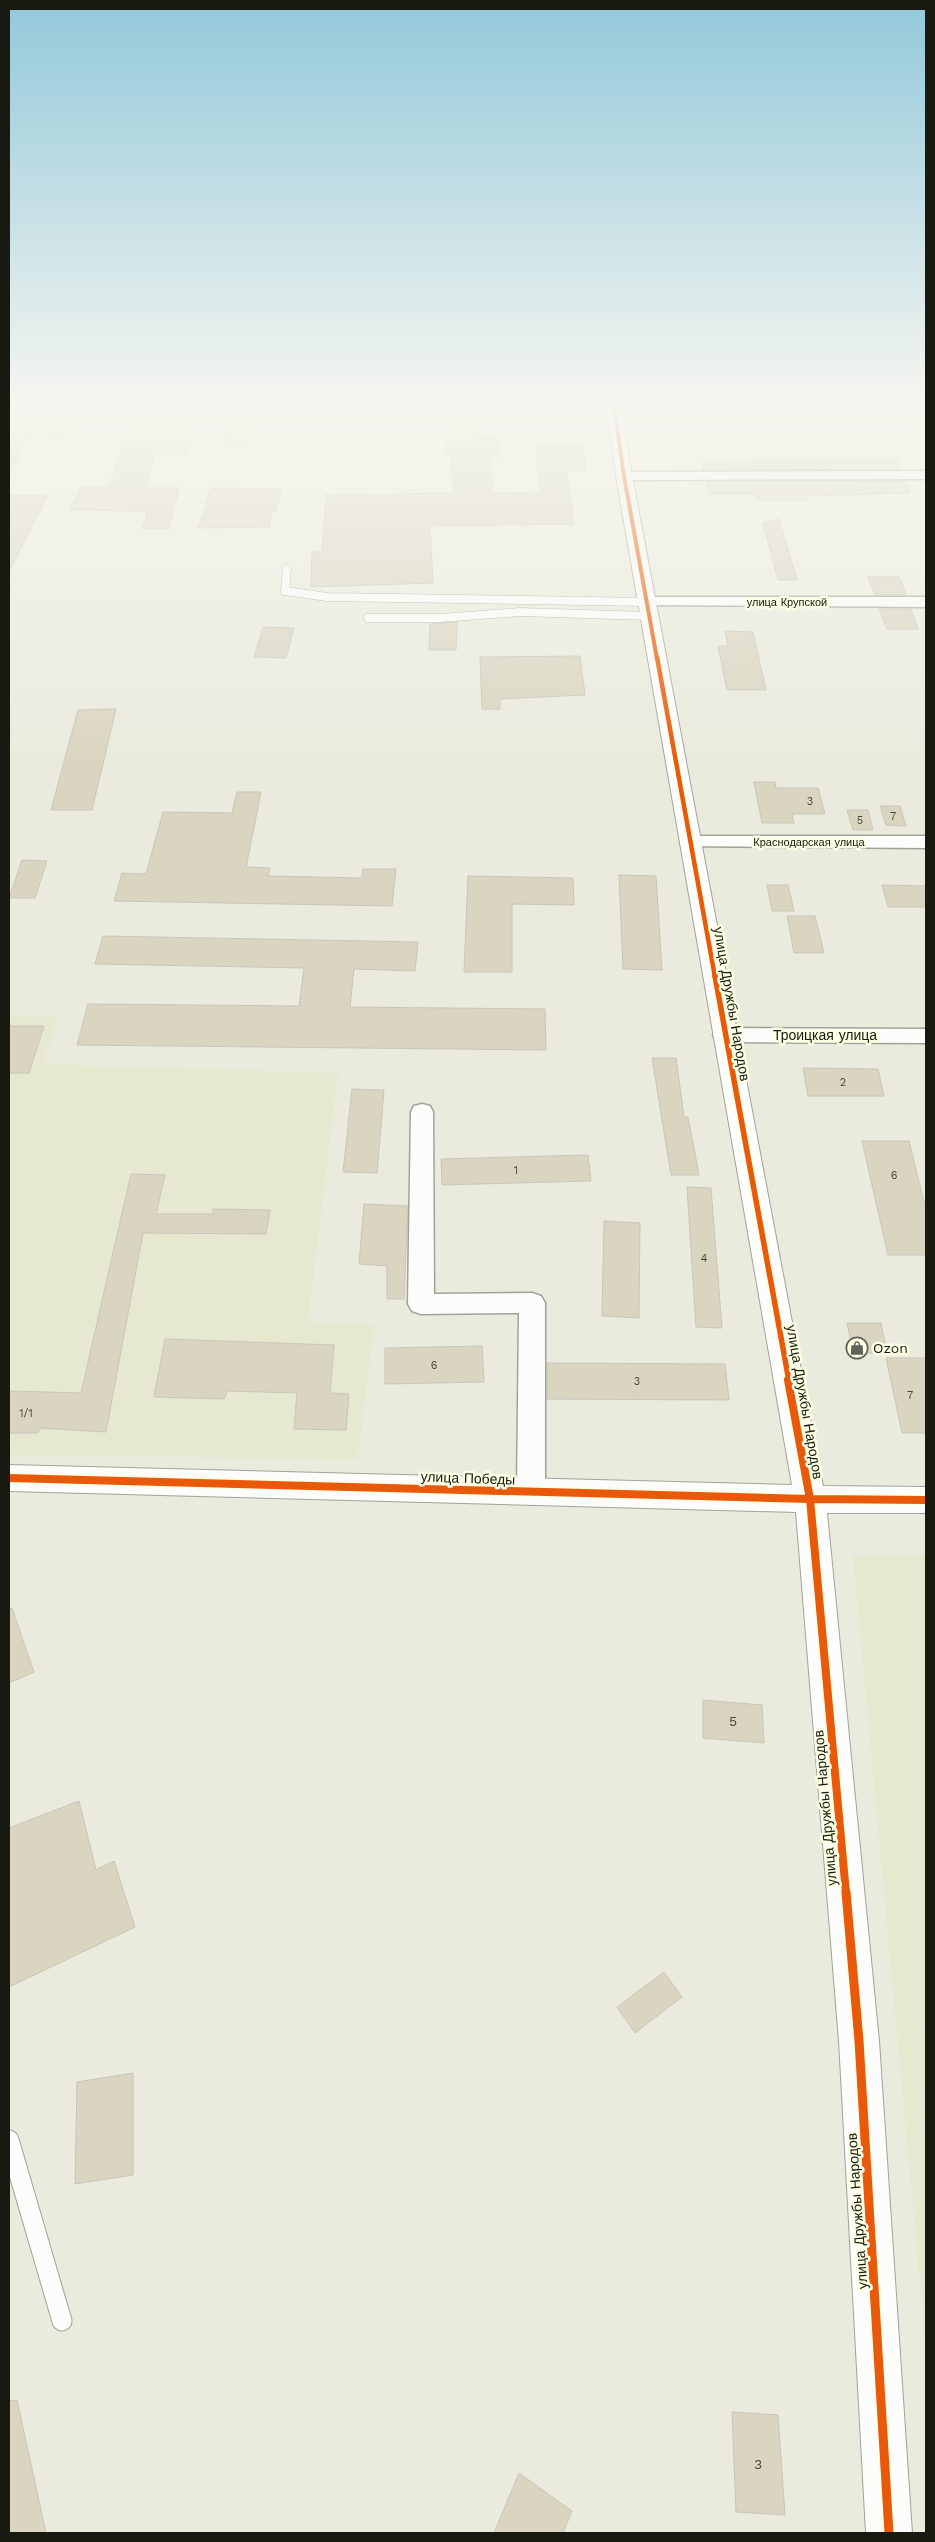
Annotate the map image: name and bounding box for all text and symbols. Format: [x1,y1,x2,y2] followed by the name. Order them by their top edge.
[747,596,827,609] street label: улица Крупской
[807,795,813,808] house number: 3
[890,810,896,823] house number: 7
[857,814,863,827] house number: 5
[753,836,866,849] street label: Краснодарская улица
[711,926,753,1082] street label: улица Дружбы Народов
[773,1027,877,1043] street label: Троицкая улица
[840,1076,846,1089] house number: 2
[514,1164,518,1177] house number: 1
[891,1169,898,1182] house number: 6
[701,1252,708,1265] house number: 4
[784,1324,826,1480] street label: улица Дружбы Народов
[845,1336,869,1360] shop icon: Ozon
[873,1340,908,1356] place label: Ozon
[431,1359,438,1372] house number: 6
[634,1375,640,1388] house number: 3
[907,1389,913,1402] house number: 7
[19,1407,33,1420] house number: 1/1
[420,1468,516,1488] street label: улица Победы
[729,1713,737,1729] house number: 5
[810,1729,840,1887] street label: улица Дружбы Народов
[844,2132,870,2290] street label: улица Дружбы Народов
[754,2456,762,2472] house number: 3

